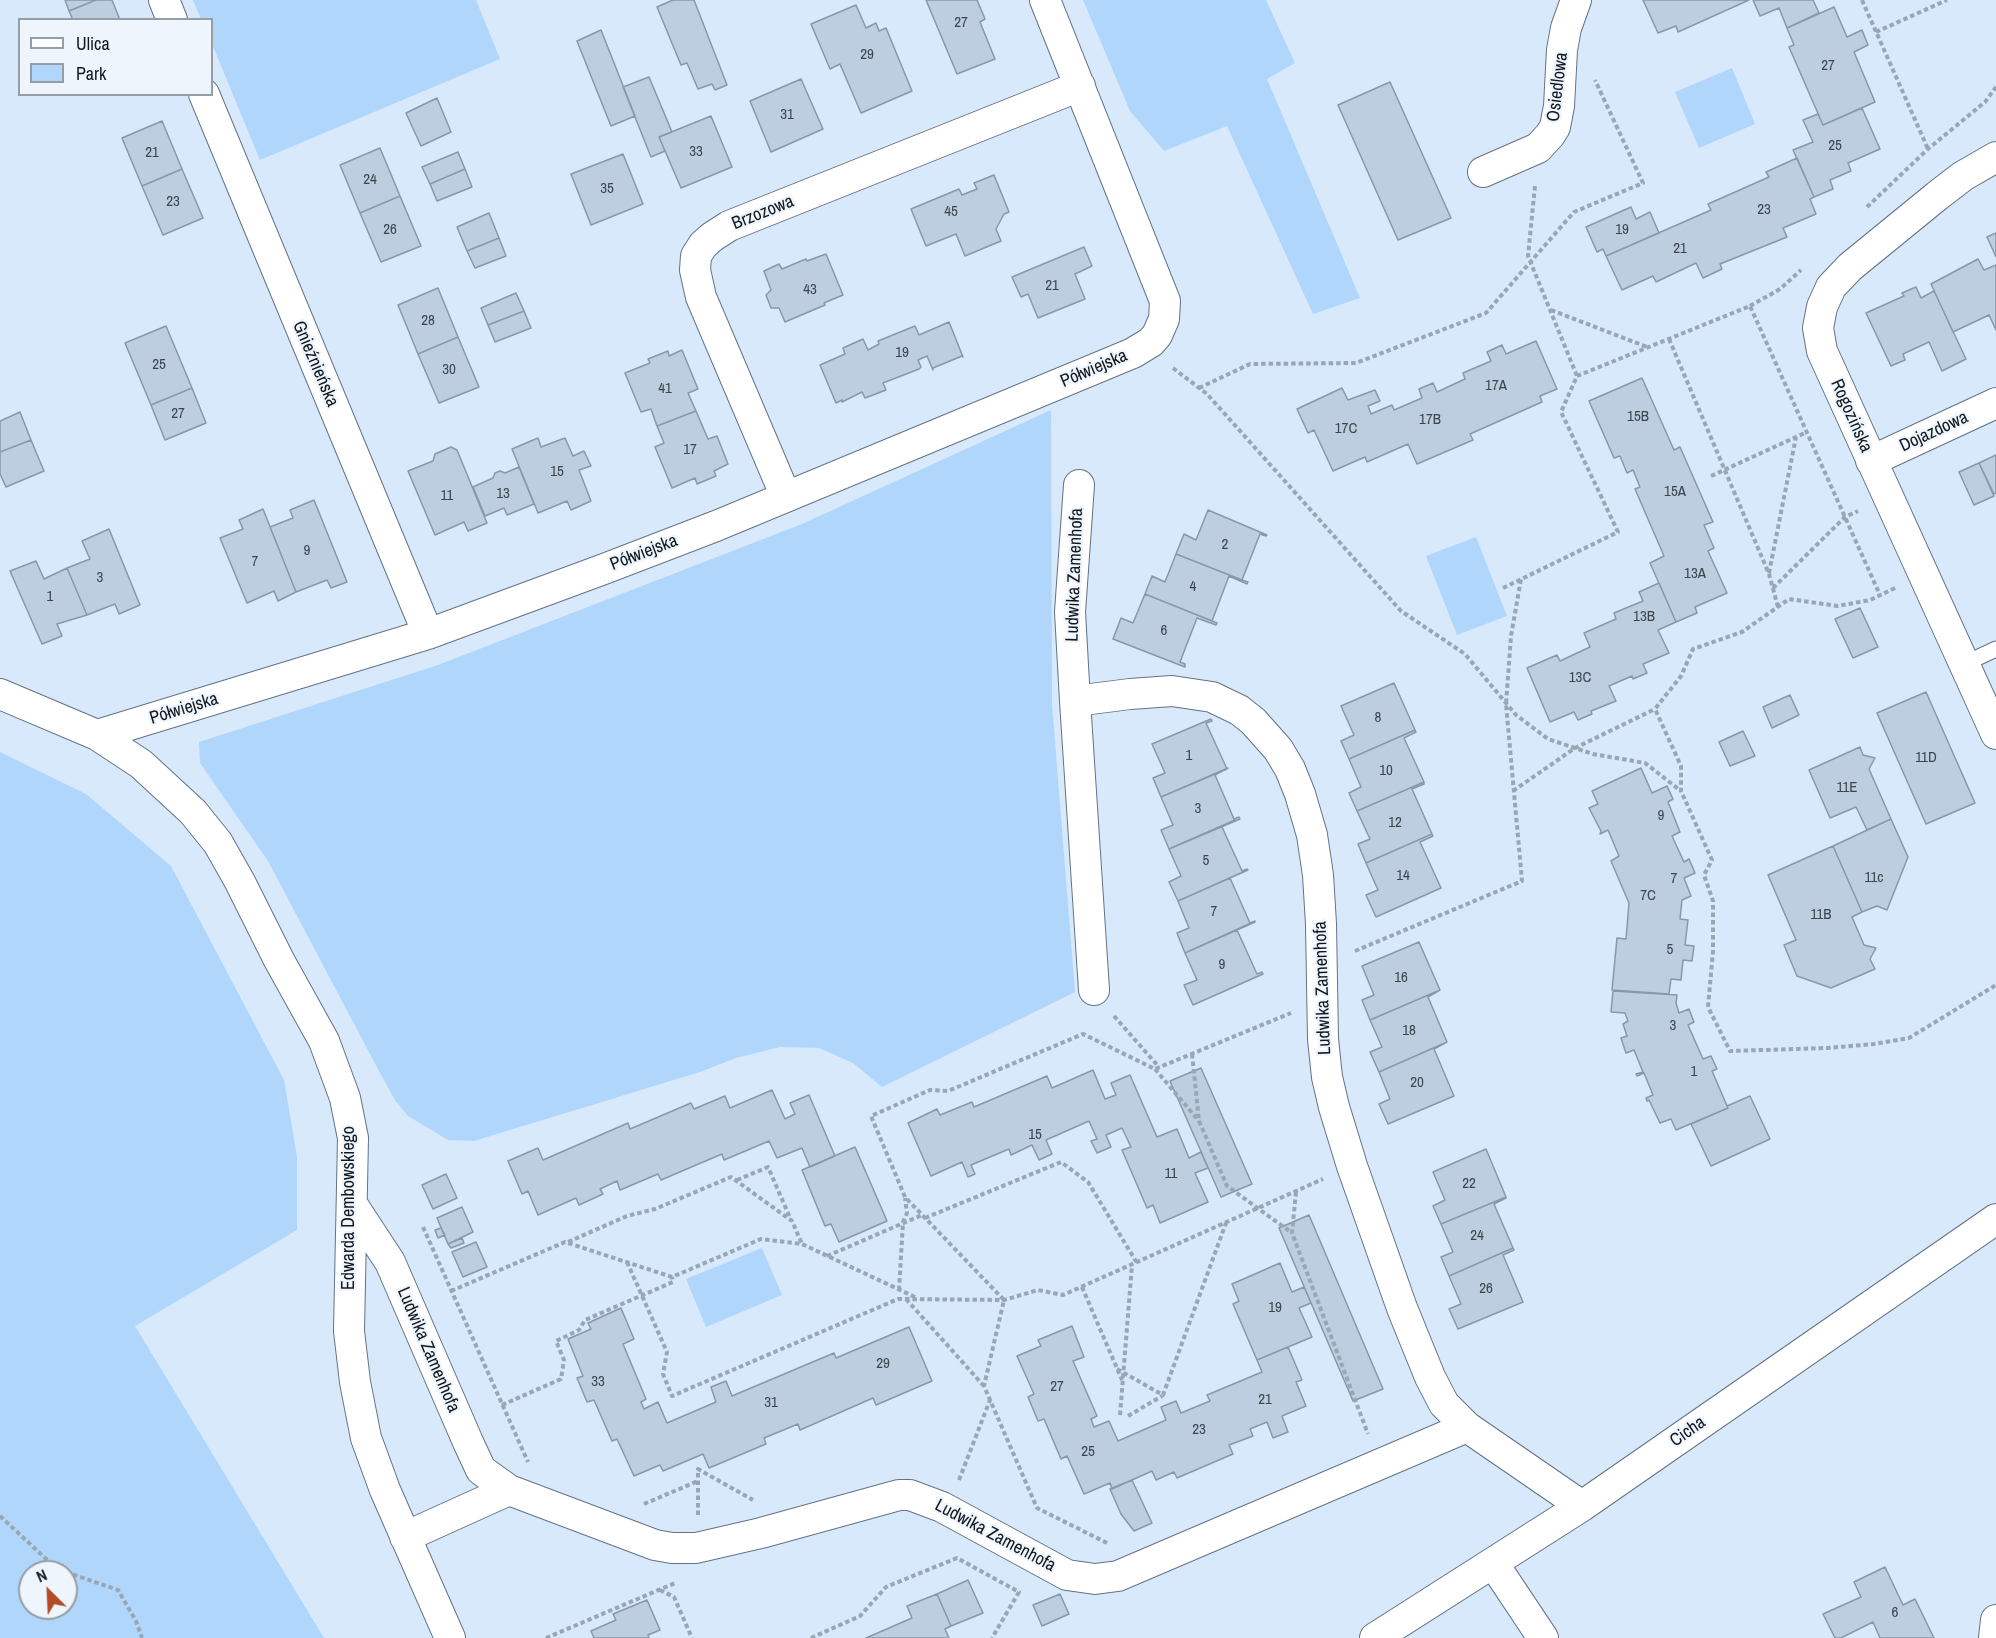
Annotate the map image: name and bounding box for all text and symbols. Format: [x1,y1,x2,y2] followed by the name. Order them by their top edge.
[954,14,968,32] house number: 27
[18,18,213,96] legend
[76,31,110,56] text: Ulica
[860,46,874,64] house number: 29
[1543,51,1573,123] street label: Osiedlowa
[1821,57,1835,75] house number: 27
[76,61,106,86] text: Park
[780,106,794,124] house number: 31
[1828,137,1842,155] house number: 25
[689,143,703,161] house number: 33
[145,144,159,162] house number: 21
[363,171,377,189] house number: 24
[600,180,614,198] house number: 35
[729,191,797,235] street label: Brzozowa
[166,193,180,211] house number: 23
[1757,201,1771,219] house number: 23
[944,203,958,221] house number: 45
[383,221,397,239] house number: 26
[1615,221,1629,239] house number: 19
[1673,240,1687,258] house number: 21
[1045,277,1059,295] house number: 21
[803,281,817,299] house number: 43
[421,312,435,330] house number: 28
[287,318,343,410] street label: Gnieźnieńska
[895,344,909,362] house number: 19
[1057,345,1131,393] street label: Półwiejska
[152,356,166,374] house number: 25
[442,361,456,379] house number: 30
[1825,376,1877,456] street label: Rogozińska
[1485,377,1507,395] house number: 17A
[658,380,672,398] house number: 41
[171,405,185,423] house number: 27
[1896,407,1972,457] street label: Dojazdowa
[1627,408,1649,426] house number: 15B
[1419,411,1441,429] house number: 17B
[1335,420,1357,438] house number: 17C
[683,441,697,459] house number: 17
[550,463,564,481] house number: 15
[1664,483,1686,501] house number: 15A
[496,485,510,503] house number: 13
[441,487,453,505] house number: 11
[1062,508,1088,642] street label: Ludwika Zamenhofa
[607,530,681,576] street label: Półwiejska
[1222,536,1228,554] house number: 2
[304,542,310,560] house number: 9
[252,553,258,571] house number: 7
[1684,565,1706,583] house number: 13A
[97,569,103,587] house number: 3
[1190,578,1196,596] house number: 4
[47,588,53,606] house number: 1
[1633,608,1655,626] house number: 13B
[1161,622,1167,640] house number: 6
[1569,669,1591,687] house number: 13C
[147,688,221,730] street label: Półwiejska
[1375,709,1381,727] house number: 8
[1186,747,1192,765] house number: 1
[1915,749,1937,767] house number: 11D
[1379,762,1393,780] house number: 10
[1837,779,1857,797] house number: 11E
[1195,800,1201,818] house number: 3
[1658,807,1664,825] house number: 9
[1388,814,1402,832] house number: 12
[1203,852,1209,870] house number: 5
[1396,867,1410,885] house number: 14
[1865,869,1883,887] house number: 11c
[1671,870,1677,888] house number: 7
[1640,887,1656,905] house number: 7C
[1211,903,1217,921] house number: 7
[1811,906,1831,924] house number: 11B
[1310,921,1336,1055] street label: Ludwika Zamenhofa
[1667,941,1673,959] house number: 5
[1219,956,1225,974] house number: 9
[1394,969,1408,987] house number: 16
[1670,1017,1676,1035] house number: 3
[1402,1022,1416,1040] house number: 18
[1691,1063,1697,1081] house number: 1
[1410,1074,1424,1092] house number: 20
[338,1126,360,1290] street label: Edwarda Dembowskiego
[1028,1126,1042,1144] house number: 15
[1165,1165,1177,1183] house number: 11
[1462,1175,1476,1193] house number: 22
[1470,1227,1484,1245] house number: 24
[1479,1280,1493,1298] house number: 26
[392,1284,464,1416] street label: Ludwika Zamenhofa
[1268,1299,1282,1317] house number: 19
[876,1355,890,1373] house number: 29
[591,1373,605,1391] house number: 33
[1050,1378,1064,1396] house number: 27
[1258,1391,1272,1409] house number: 21
[764,1394,778,1412] house number: 31
[1666,1412,1710,1452] street label: Cicha
[1192,1421,1206,1439] house number: 23
[1081,1443,1095,1461] house number: 25
[931,1495,1059,1577] street label: Ludwika Zamenhofa
[18,1560,78,1620] north arrow
[33,1563,50,1587] text: N
[1892,1604,1898,1622] house number: 6

